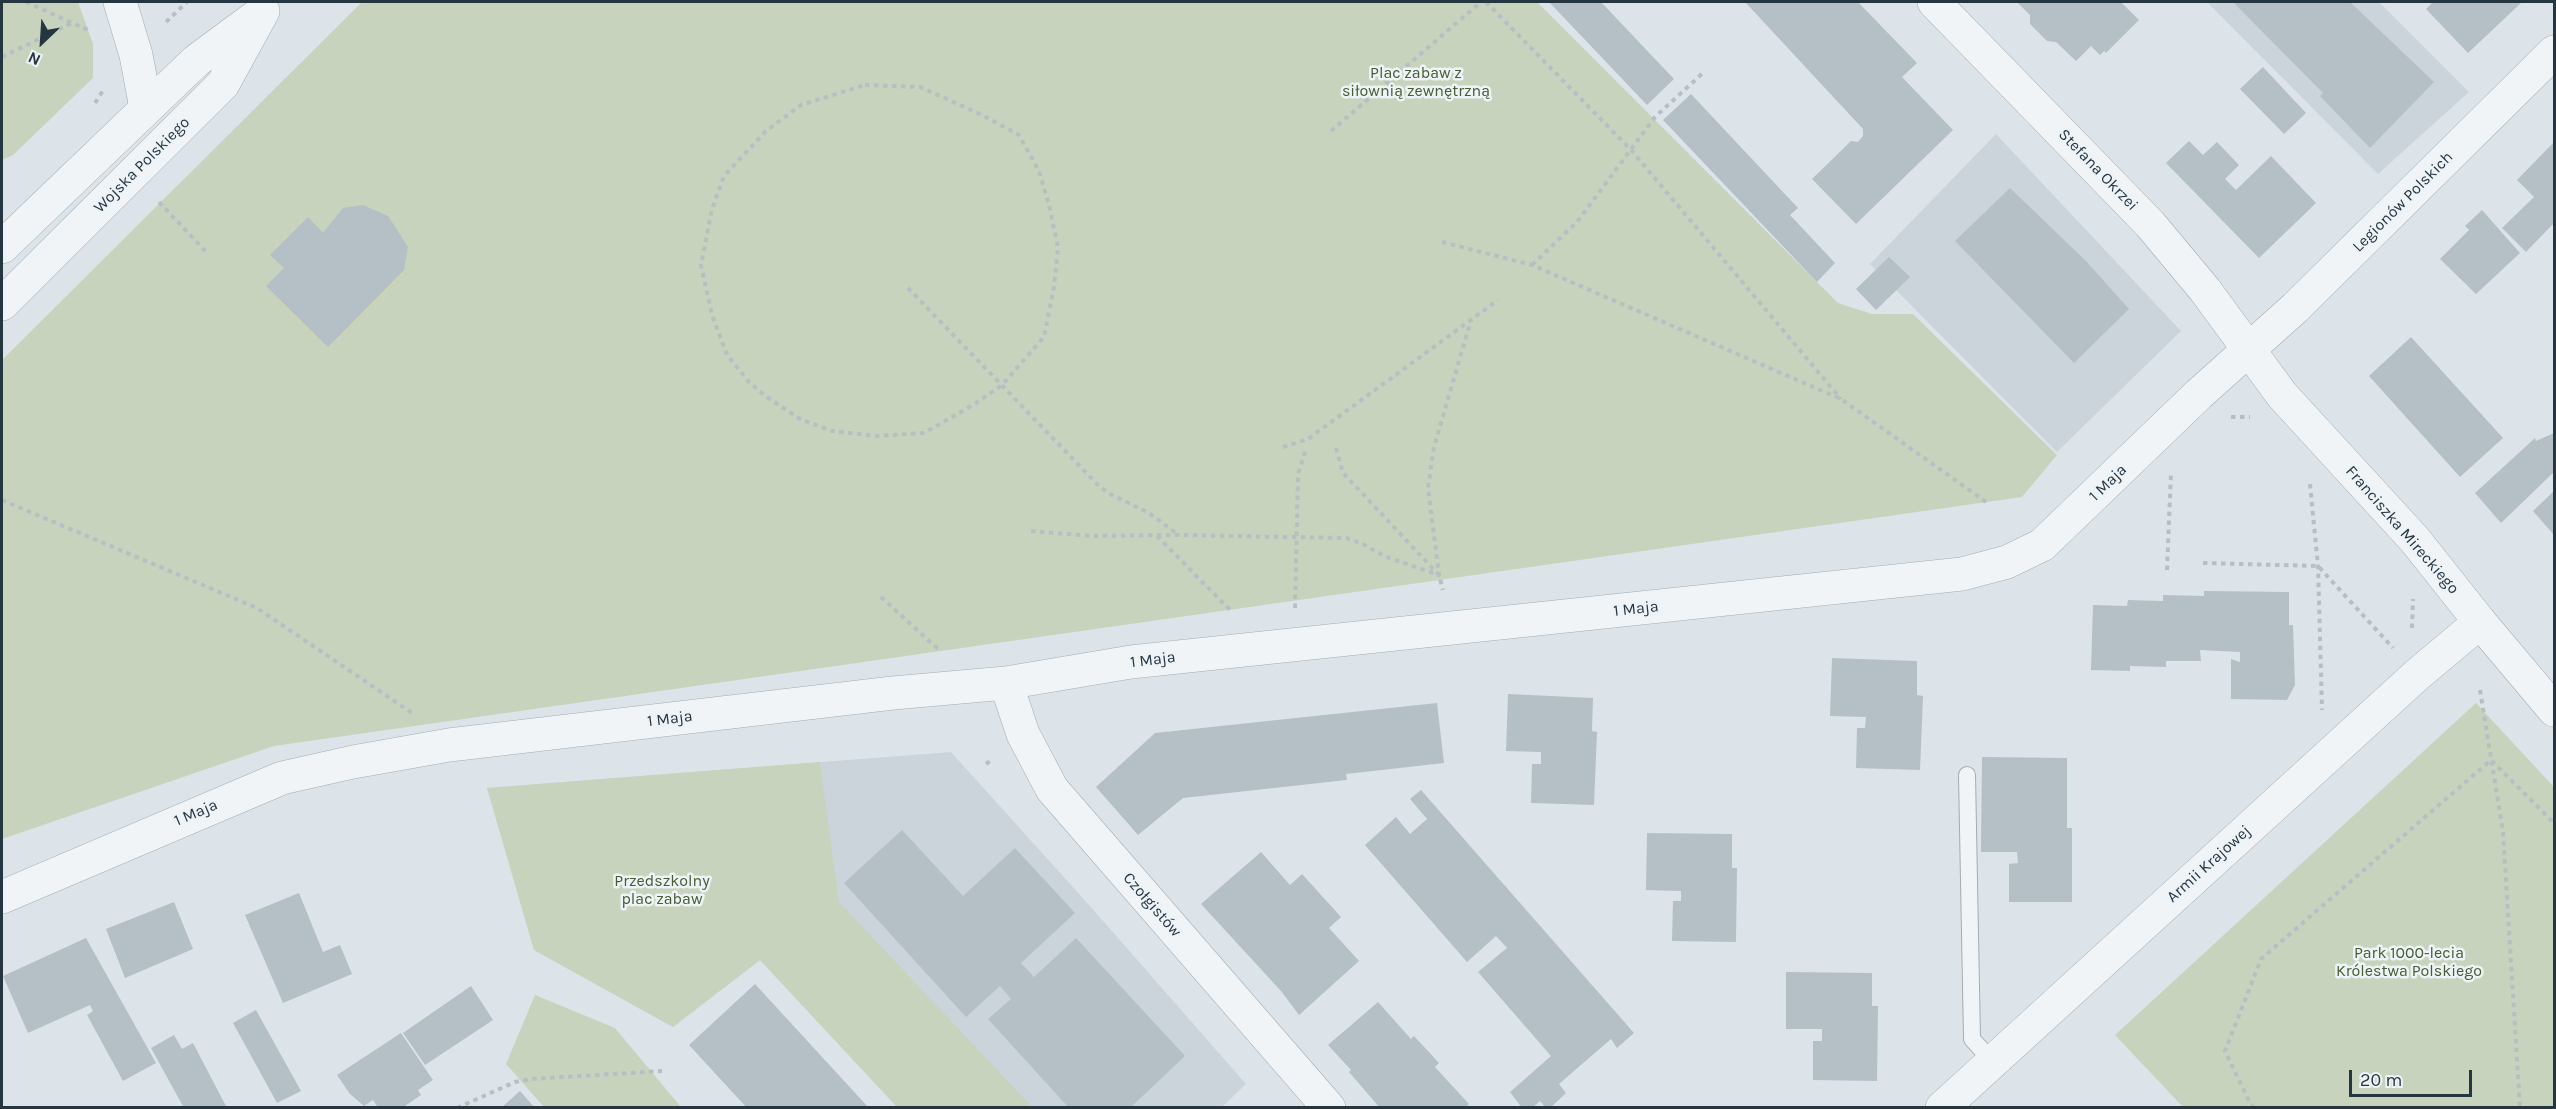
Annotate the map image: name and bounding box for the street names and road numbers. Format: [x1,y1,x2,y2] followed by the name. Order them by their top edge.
[90,113,194,217] street label: Wojska Polskiego
[2054,125,2142,215] street label: Stefana Okrzei
[2349,148,2457,256] street label: Legionów Polskich
[2085,460,2131,506] street label: 1 Maja
[2341,462,2463,598] street label: Franciszka Mireckiego
[1612,597,1660,621] street label: 1 Maja
[1129,648,1177,672] street label: 1 Maja
[646,707,694,731] street label: 1 Maja
[171,795,221,831] street label: 1 Maja
[2163,821,2255,907] street label: Armii Krajowej
[1119,869,1185,941] street label: Czołgistów

